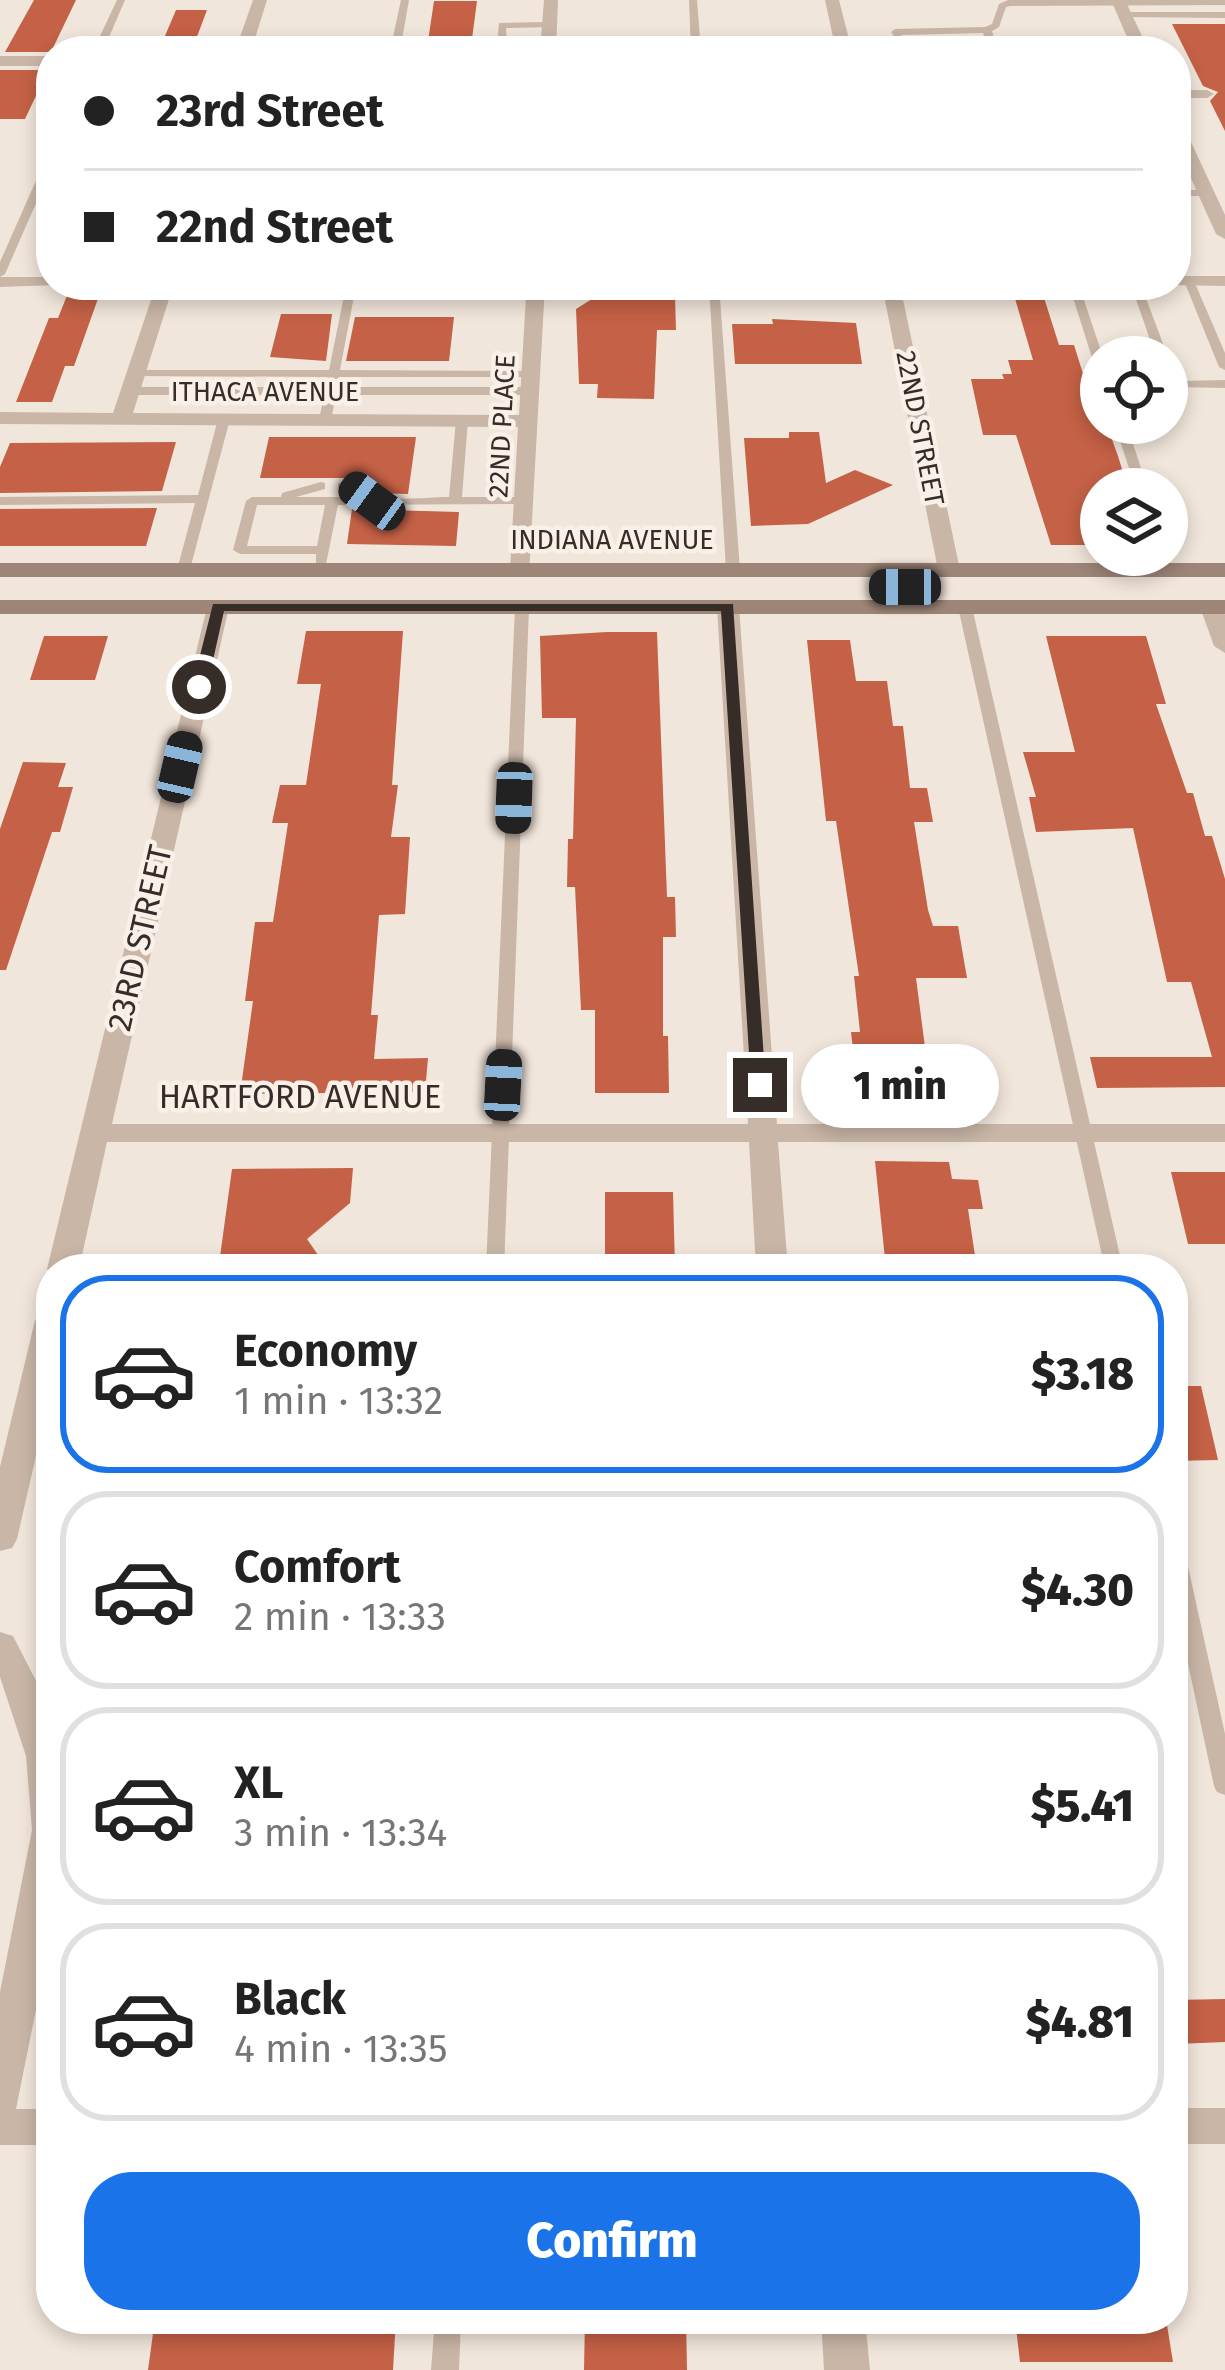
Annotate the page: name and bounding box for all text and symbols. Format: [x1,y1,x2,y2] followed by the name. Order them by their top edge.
[156,84,384,138] text: 23rd Street
[156,200,393,254] text: 22nd Street
[1080,336,1188,576] map controls
[1080,336,1188,444] button: locate
[889,348,951,508] street label: 22ND STREET
[482,353,522,499] street label: 22ND PLACE
[171,376,359,408] street label: ITHACA AVENUE
[332,465,412,537] car
[1080,468,1188,576] button: layers
[510,524,714,556] street label: INDIANA AVENUE
[869,569,941,605] car
[172,660,226,714] route start
[154,728,206,806] car
[495,761,533,835] car
[99,841,181,1035] street label: 23RD STREET
[802,1043,1000,1127] callout: 1 min
[483,1048,523,1122] car
[733,1058,787,1112] route end
[853,1063,947,1109] text: 1 min
[159,1077,441,1117] street label: HARTFORD AVENUE
[90,1320,198,1428] icon: car
[234,1324,417,1378] text: Economy
[1031,1347,1134,1401] text: $3.18
[234,1378,443,1424] text: 1 min · 13:32
[90,1536,198,1644] icon: car
[234,1540,401,1594] text: Comfort
[1021,1563,1134,1617] text: $4.30
[234,1594,446,1640] text: 2 min · 13:33
[90,1752,198,1860] icon: car
[234,1756,283,1810] text: XL
[1031,1779,1134,1833] text: $5.41
[234,1810,447,1856] text: 3 min · 13:34
[90,1968,198,2076] icon: car
[234,1972,346,2026] text: Black
[1026,1995,1134,2049] text: $4.81
[234,2026,447,2072] text: 4 min · 13:35
[84,2172,1140,2310] button: Confirm

